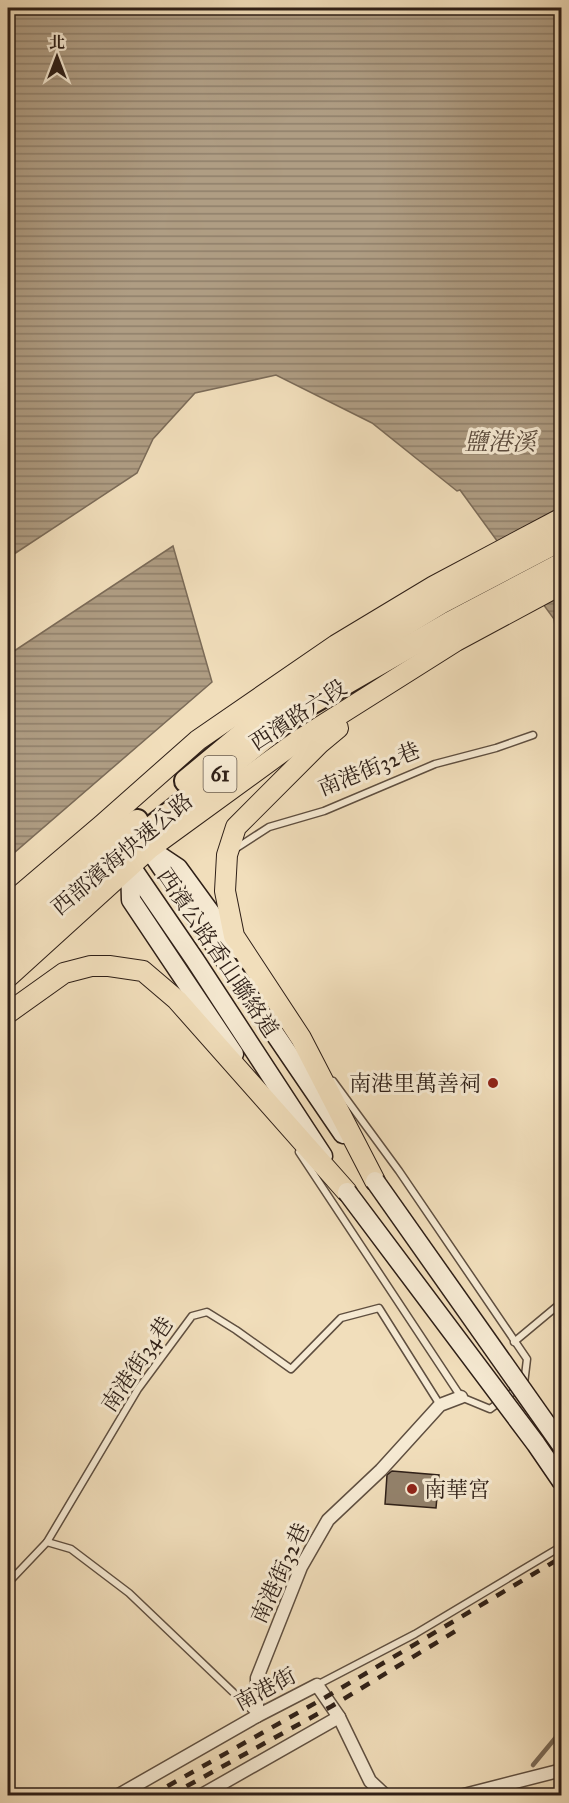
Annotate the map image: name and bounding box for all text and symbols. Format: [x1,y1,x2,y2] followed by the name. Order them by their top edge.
[27,27,87,87] north arrow
[49,33,65,52] text: 北
[464,427,539,457] water label: 鹽港溪
[245,674,351,756] street label: 西濱路六段
[314,736,424,802] street label: 南港街32巷
[204,756,236,792] road number: 61
[46,787,198,921] street label: 西部濱海快速公路
[151,863,285,1043] street label: 西濱公路香山聯絡道
[349,1070,481,1097] place label: 南港里萬善祠
[486,1076,500,1090] marker: 南港里萬善祠
[95,1311,179,1417] street label: 南港街34巷
[424,1476,490,1503] place label: 南華宮
[405,1482,419,1496] marker: 南華宮
[245,1519,315,1627] street label: 南港街32巷
[230,1662,300,1716] street label: 南港街

